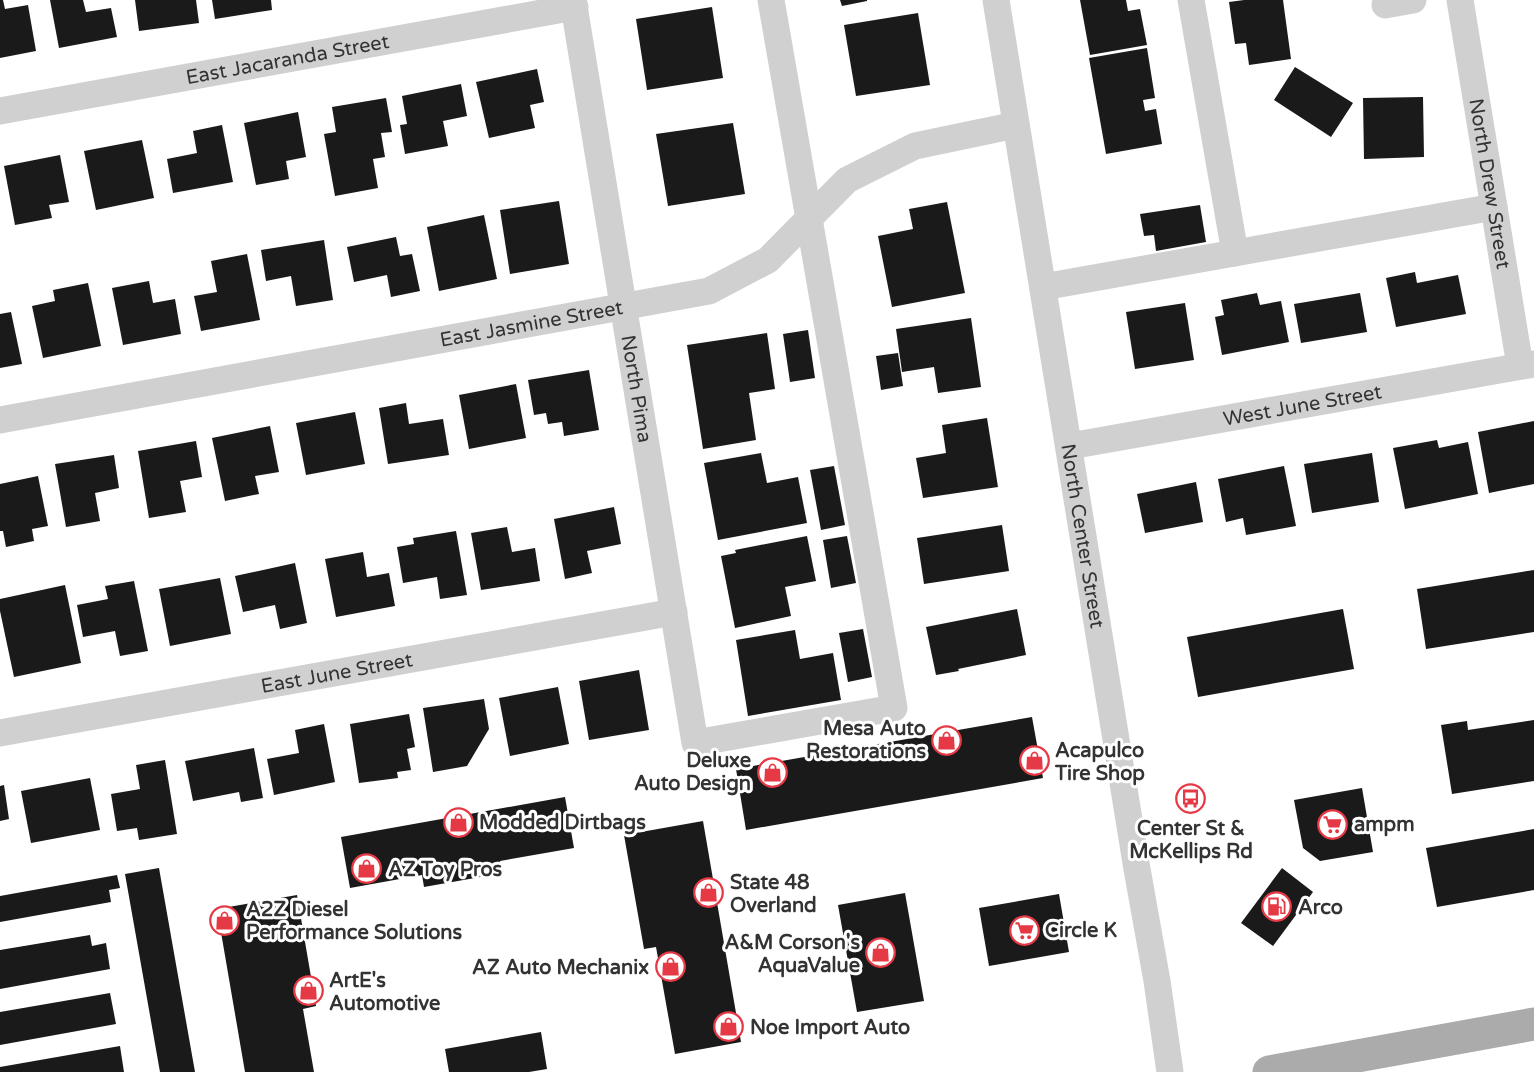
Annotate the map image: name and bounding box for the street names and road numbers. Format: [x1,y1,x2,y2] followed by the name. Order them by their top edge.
[184,30,391,90] street label: East Jacaranda Street
[1463,97,1515,271] street label: North Drew Street
[438,296,625,353] street label: East Jasmine Street
[615,333,656,444] street label: North Pima
[1221,380,1384,432] street label: West June Street
[1055,442,1109,630] street label: North Center Street
[259,648,415,699] street label: East June Street

